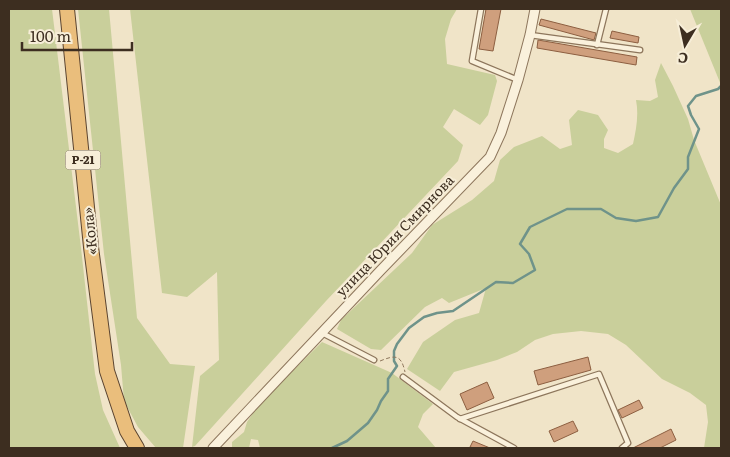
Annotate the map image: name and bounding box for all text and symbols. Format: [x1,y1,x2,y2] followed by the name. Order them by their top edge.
[22,20,132,52] scale bar
[660,20,710,70] north arrow
[30,24,71,47] text: 100 m
[676,48,689,69] text: С
[66,150,100,170] road number: Р-21
[331,170,458,301] street label: улица Юрия Смирнова
[77,206,101,256] street label: «Кола»

